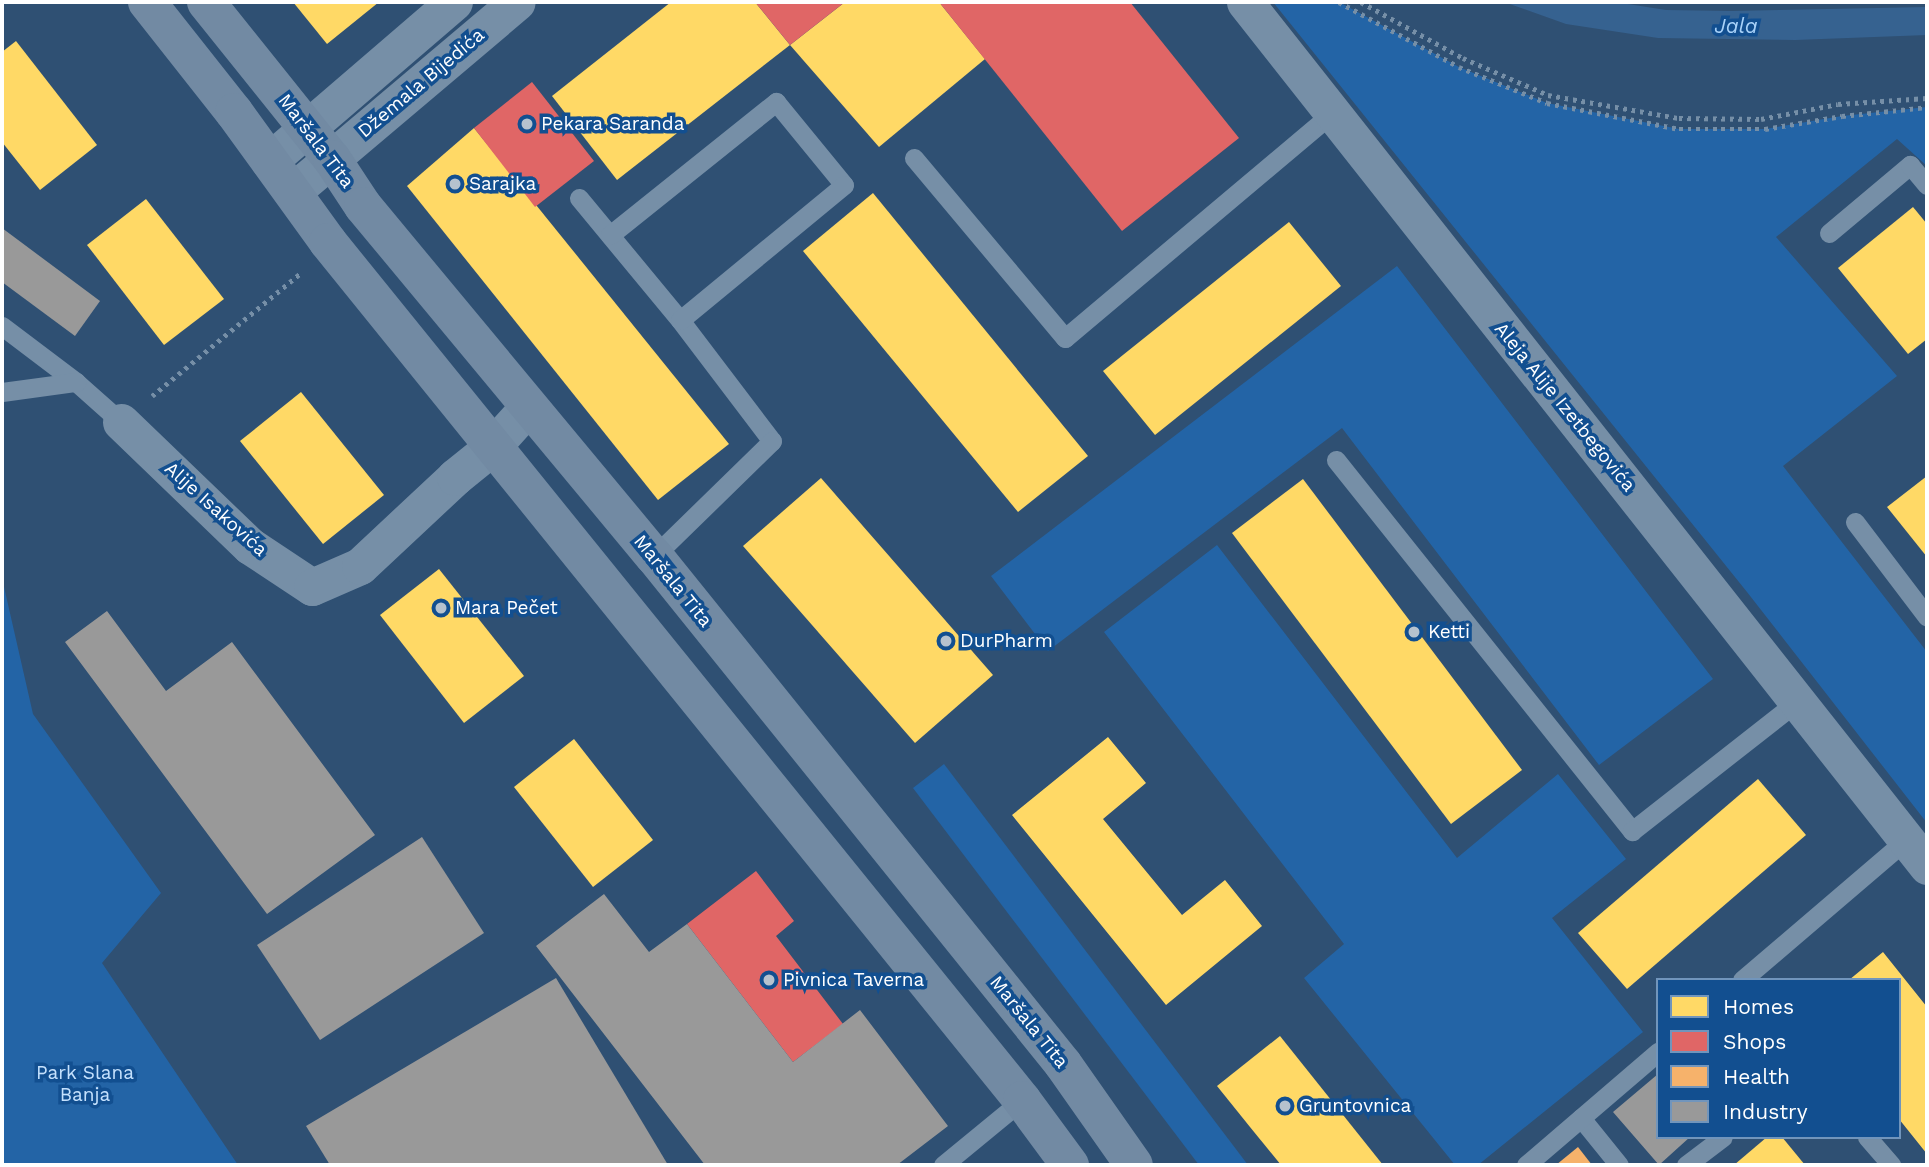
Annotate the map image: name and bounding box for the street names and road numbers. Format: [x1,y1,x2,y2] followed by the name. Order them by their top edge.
[353,23,489,143] street label: Džemala Bijedića
[273,89,359,193] street label: Maršala Tita
[1489,317,1641,497] street label: Aleja Alije Izetbegovića
[160,457,272,561] street label: Alije Isakovića
[629,530,717,632] street label: Maršala Tita
[985,971,1073,1073] street label: Maršala Tita

